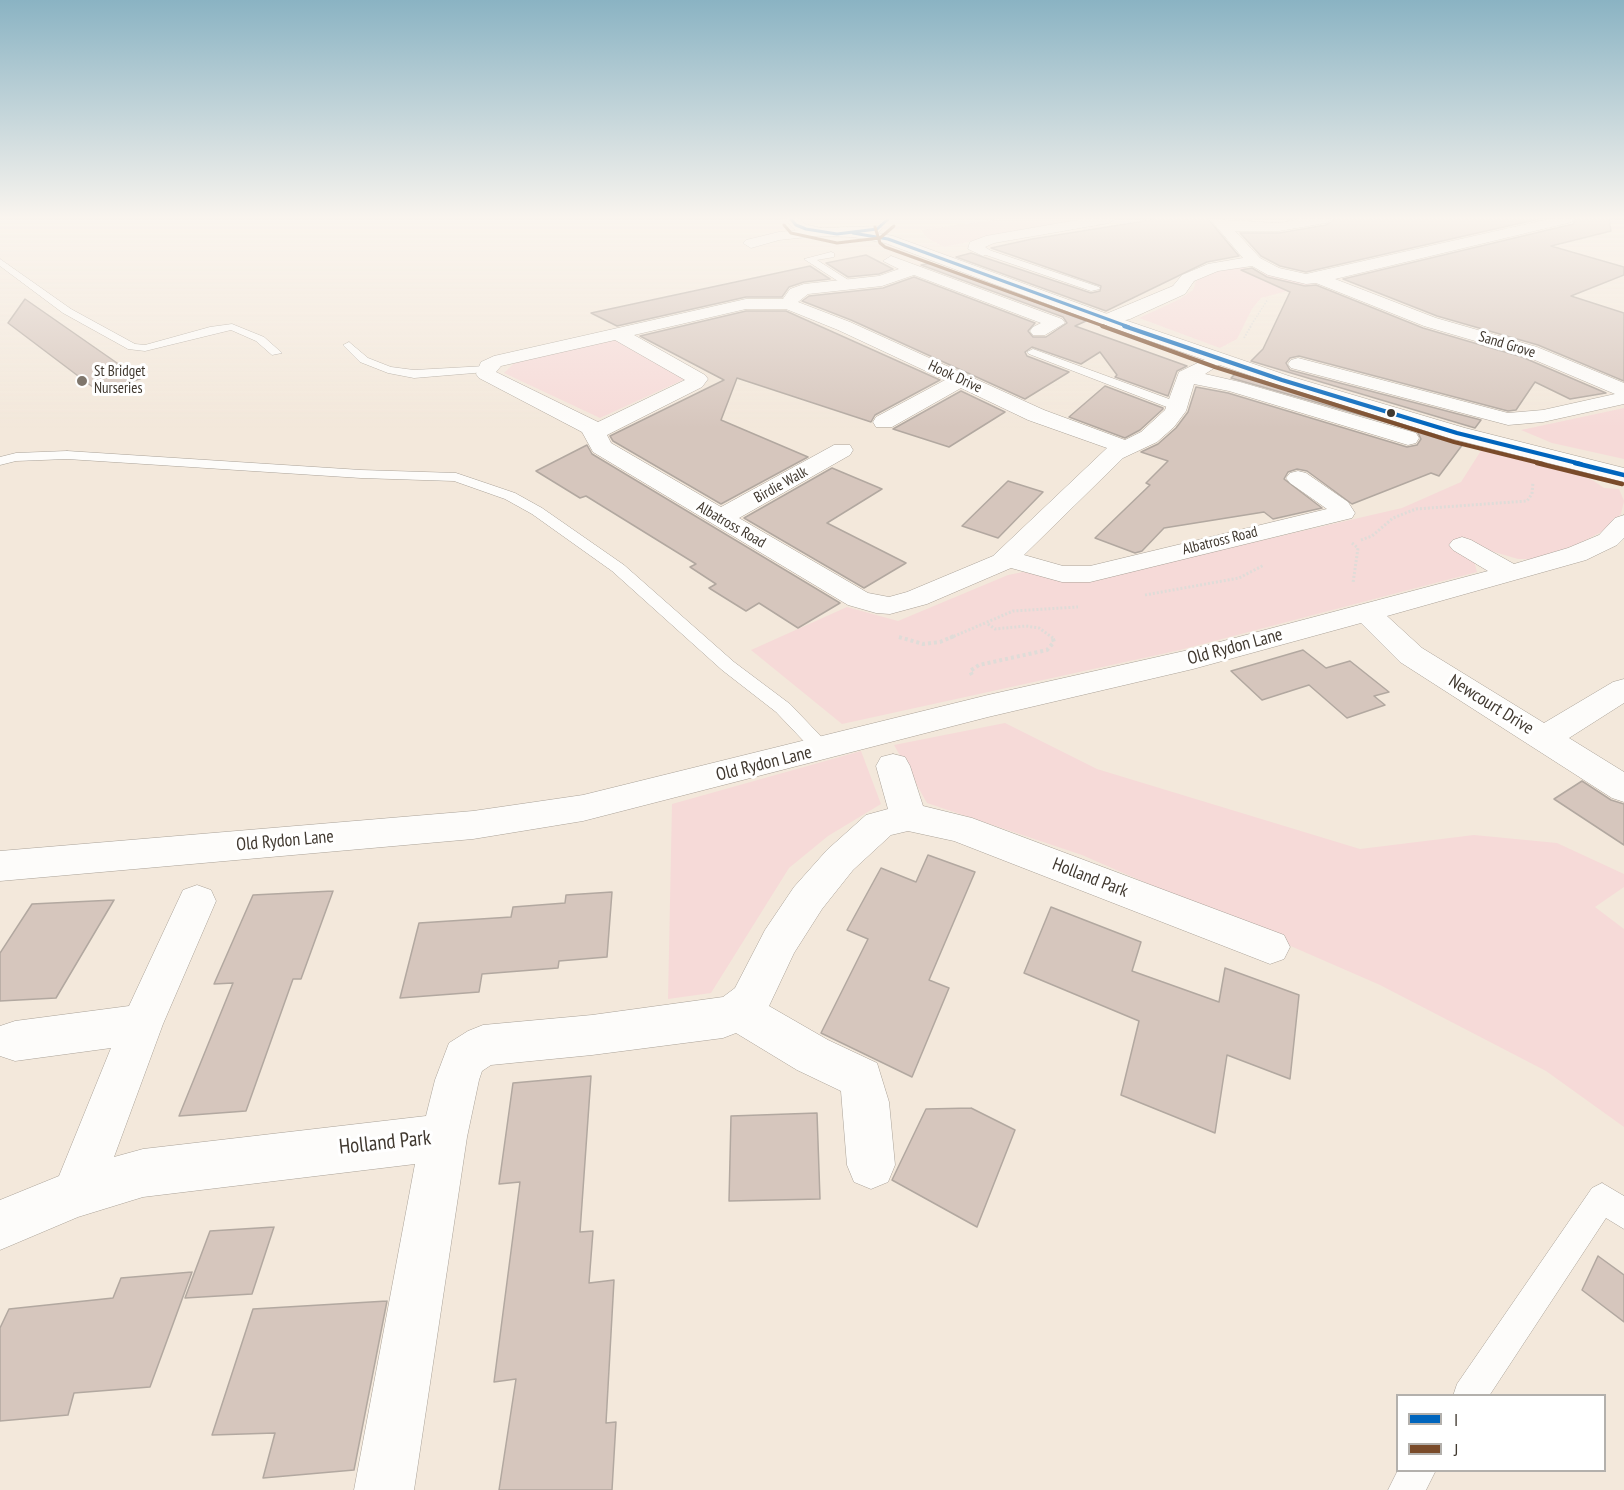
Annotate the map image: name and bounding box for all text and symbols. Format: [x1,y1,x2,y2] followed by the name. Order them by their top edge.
[1476,328,1538,362] street label: Sand Grove
[925,357,985,397] street label: Hook Drive
[94,363,145,398] place label: St Bridget Nurseries
[75,374,89,388] marker: St Bridget Nurseries
[1385,407,1397,419] unlabelled marker
[751,463,811,507] street label: Birdie Walk
[693,498,769,552] street label: Albatross Road
[1181,523,1259,559] street label: Albatross Road
[1185,624,1285,670] street label: Old Rydon Lane
[1445,670,1537,740] street label: Newcourt Drive
[714,742,814,786] street label: Old Rydon Lane
[235,826,335,856] street label: Old Rydon Lane
[1049,854,1131,902] street label: Holland Park
[338,1126,432,1160] street label: Holland Park
[1396,1394,1606,1472] legend
[1454,1408,1458,1431] text: I
[1454,1438,1458,1461] text: J

